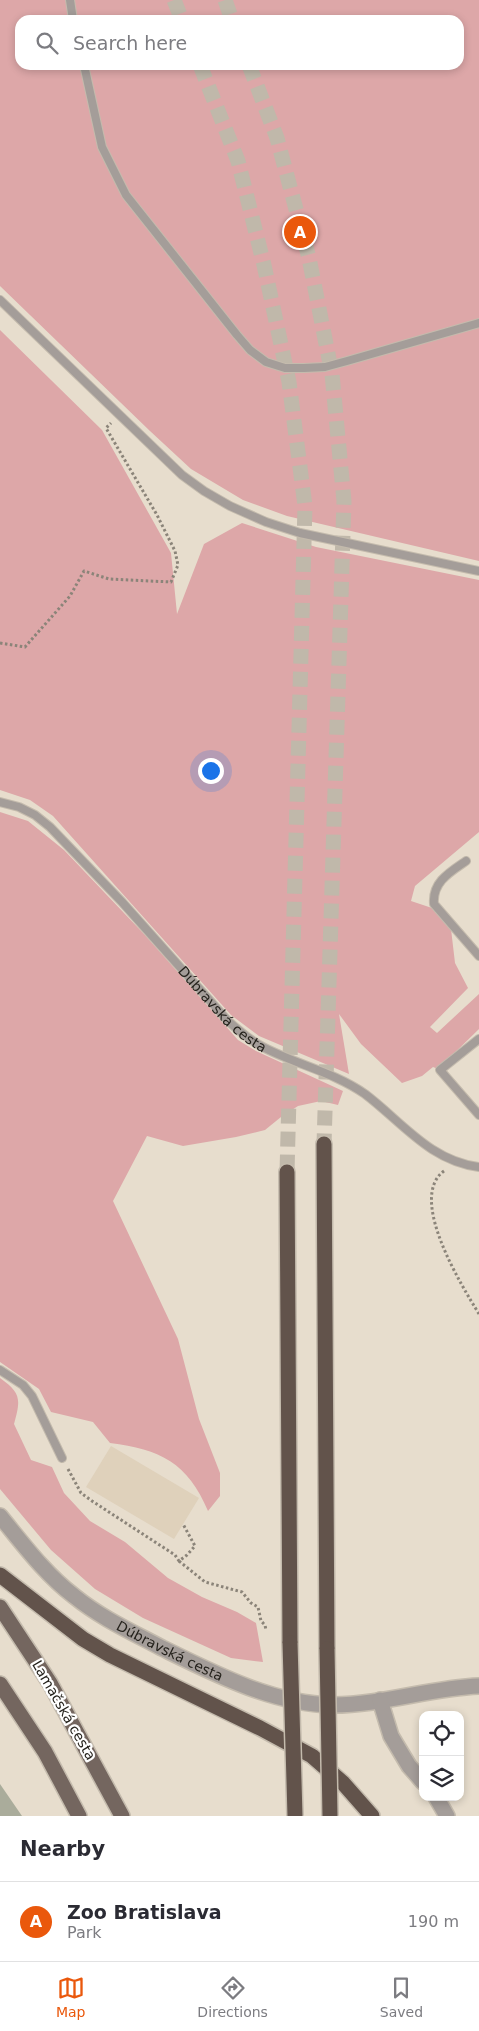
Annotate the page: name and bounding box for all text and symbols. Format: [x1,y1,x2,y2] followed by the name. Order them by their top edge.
[15,15,464,70] search box
[33,29,61,57] icon: search
[73,32,187,54] text: Search here
[284,213,316,251] pin: A
[198,758,224,784] your location
[175,963,269,1055] street label: Dúbravská cesta
[114,1618,226,1684] street label: Dúbravská cesta
[29,1657,99,1763] street label: Lamačská cesta
[419,1711,464,1801] map controls
[419,1711,464,1756] button: locate
[419,1756,464,1801] button: layers
[20,1837,105,1861] text: Nearby
[67,1901,222,1923] text: Zoo Bratislava
[30,1912,42,1931] text: A
[408,1912,459,1931] text: 190 m
[67,1923,102,1942] text: Park
[56,1974,85,2020] tab: Map
[197,1974,268,2020] tab: Directions
[380,1974,423,2020] tab: Saved

